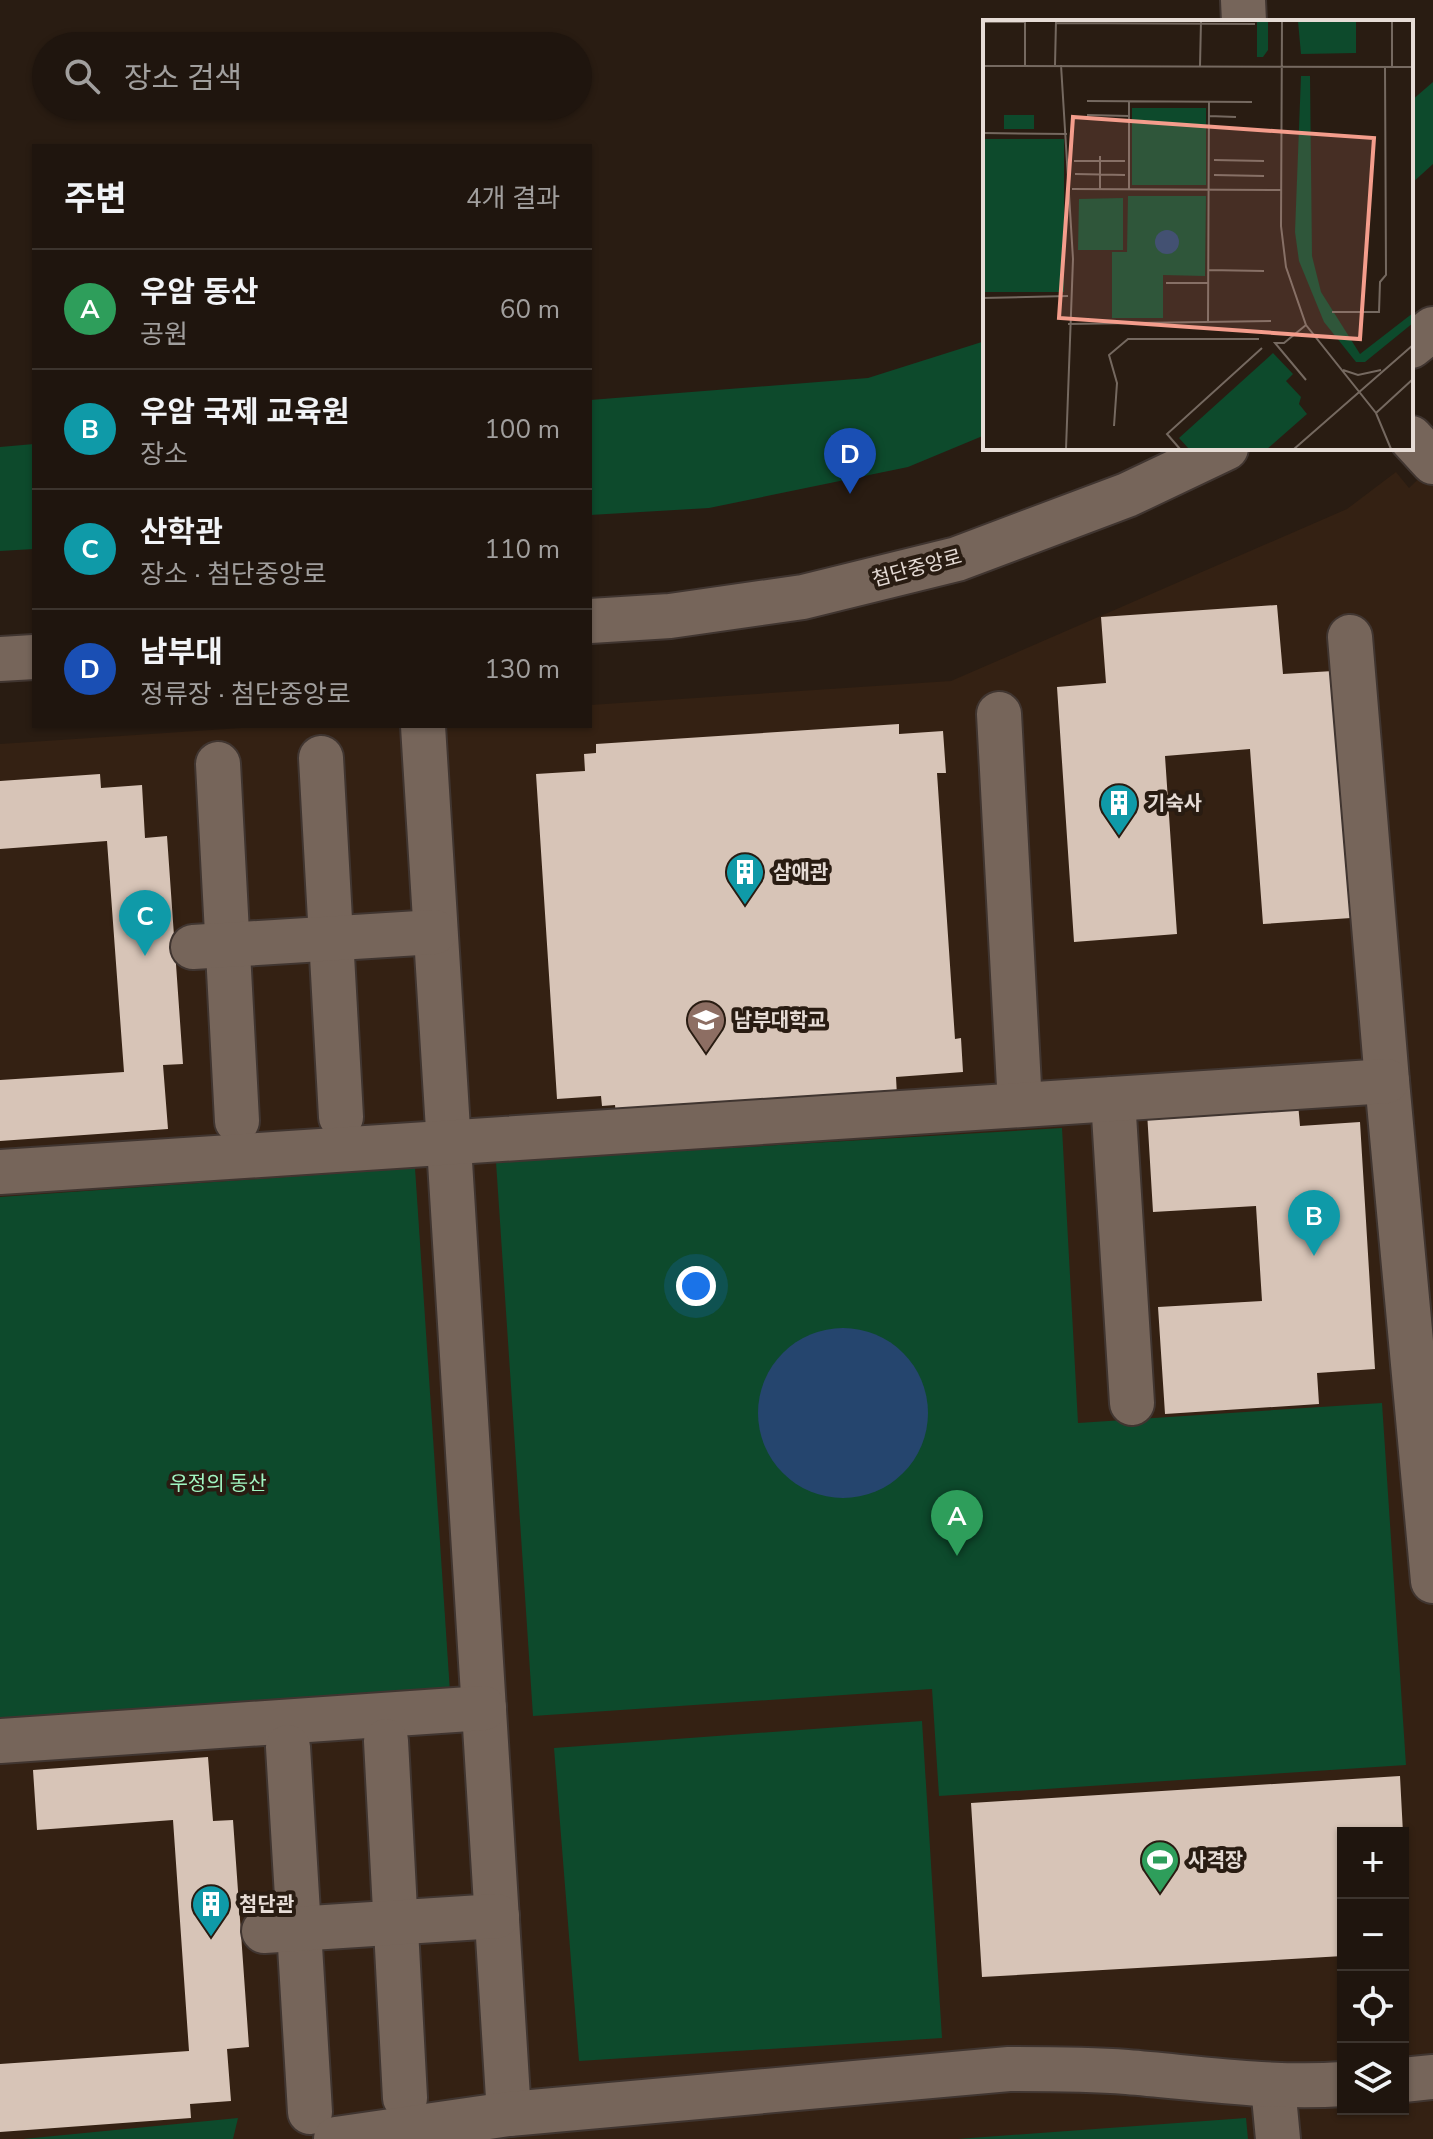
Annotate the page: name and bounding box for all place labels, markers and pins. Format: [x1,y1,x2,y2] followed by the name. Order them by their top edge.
[824,428,876,494] pin: D
[1098,782,1140,837] building icon: 기숙사
[1147,790,1202,817] place label: 기숙사
[724,851,766,906] building icon: 삼애관
[773,859,829,886] place label: 삼애관
[119,890,171,956] pin: C
[685,999,727,1054] school or university icon: 남부대학교
[734,1007,826,1034] place label: 남부대학교
[1288,1190,1340,1256] pin: B
[931,1490,983,1556] pin: A
[1139,1839,1181,1894] sports icon: 사격장
[1188,1847,1243,1874] place label: 사격장
[190,1883,232,1938] building icon: 첨단관
[239,1891,295,1918] place label: 첨단관

